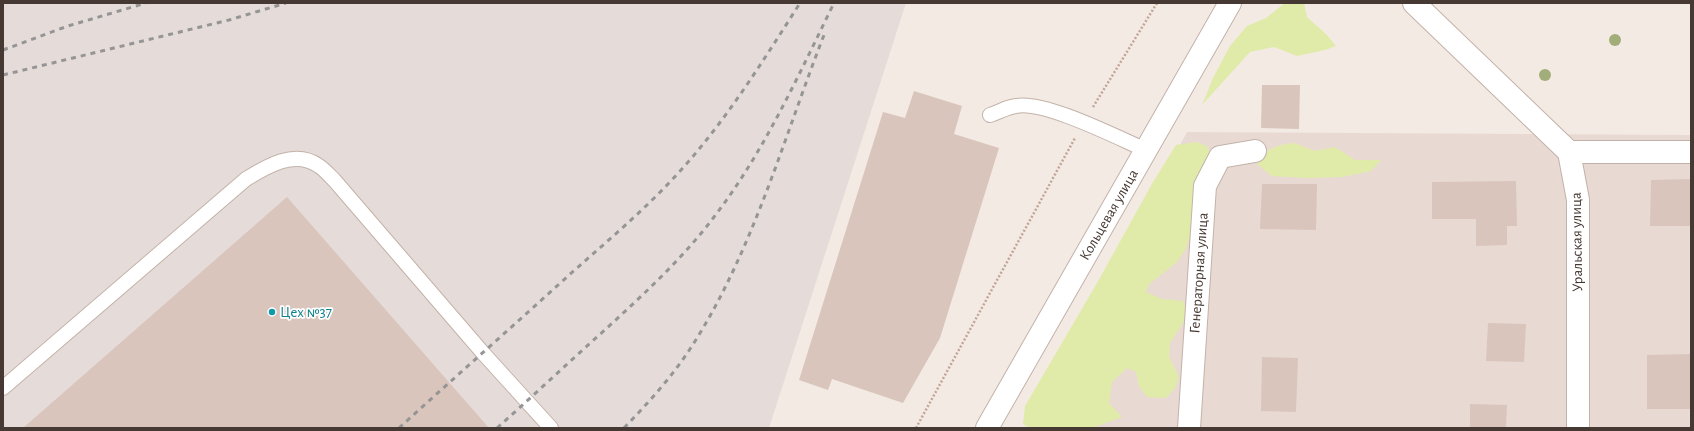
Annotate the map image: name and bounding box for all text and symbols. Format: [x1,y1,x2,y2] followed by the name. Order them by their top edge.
[1076,166,1142,264] street label: Кольцевая улица
[1567,192,1587,292] street label: Уральская улица
[1186,212,1212,334] street label: Генераторная улица
[280,303,332,321] place label: Цех №37
[267,307,277,317] marker: Цех №37

